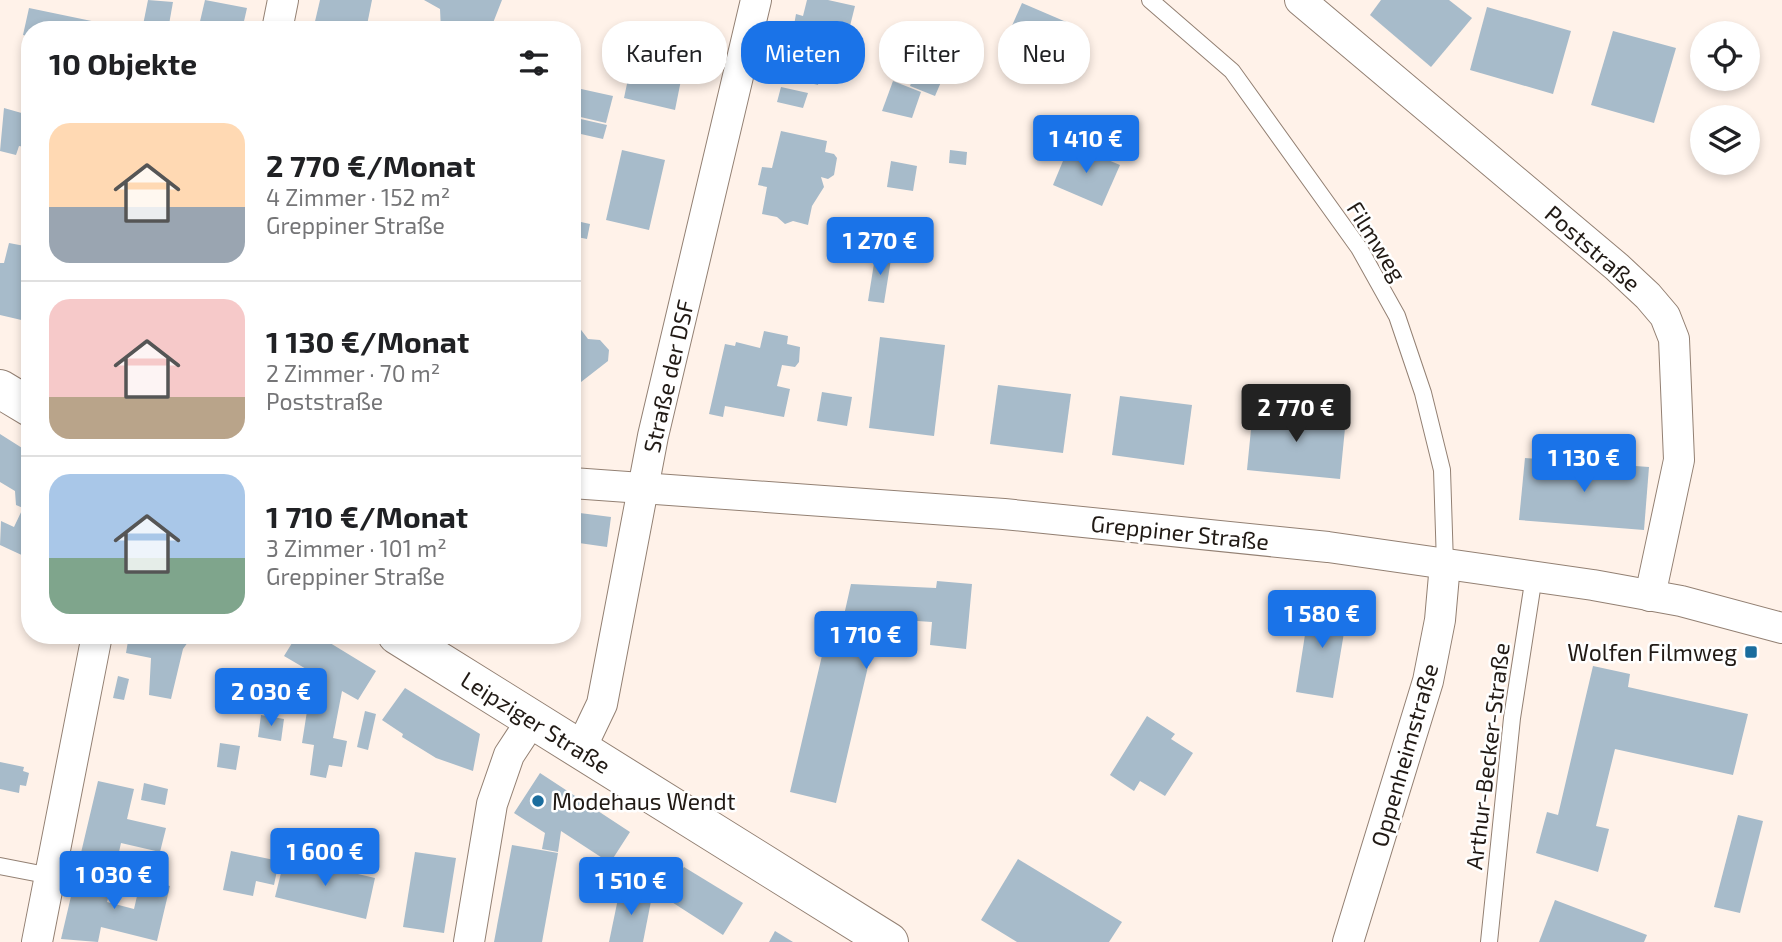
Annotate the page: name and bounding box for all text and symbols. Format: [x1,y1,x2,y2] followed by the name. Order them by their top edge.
[602,21,727,84] chip: Kaufen
[741,21,865,84] chip: Mieten
[879,21,984,84] chip: Filter
[998,21,1090,84] chip: Neu
[1690,21,1760,175] map controls
[1690,21,1760,91] button: locate
[515,44,553,82] icon: filters
[49,45,197,81] text: 10 Objekte
[1690,105,1760,175] button: layers
[1021,116,1151,175] pin: 1 410 €
[1049,124,1123,152] text: 1 410 €
[266,147,475,183] text: 2 770 €/Monat
[105,151,189,235] icon: home
[266,183,450,211] text: 4 Zimmer · 152 m²
[1342,196,1413,286] street label: Filmweg
[1540,199,1646,297] street label: Poststraße
[266,211,445,239] text: Greppiner Straße
[815,218,945,277] pin: 1 270 €
[843,226,917,254] text: 1 270 €
[637,297,699,455] street label: Straße der DSF
[266,323,469,359] text: 1 130 €/Monat
[105,327,189,411] icon: home
[266,359,440,387] text: 2 Zimmer · 70 m²
[1231,384,1361,444] pin: 2 770 €
[266,387,383,415] text: Poststraße
[1258,393,1334,421] text: 2 770 €
[1519,434,1649,494] pin: 1 130 €
[1548,443,1620,471] text: 1 130 €
[266,498,468,534] text: 1 710 €/Monat
[105,502,189,586] icon: home
[1090,509,1270,555] street label: Greppiner Straße
[266,534,447,562] text: 3 Zimmer · 101 m²
[266,562,445,590] text: Greppiner Straße
[1257,590,1387,650] pin: 1 580 €
[1284,599,1360,627] text: 1 580 €
[801,612,931,671] pin: 1 710 €
[830,620,902,648] text: 1 710 €
[1567,638,1737,666] place label: Wolfen Filmweg
[1459,641,1515,871] street label: Arthur-Becker-Straße
[1743,644,1759,660] marker: Wolfen Filmweg
[1364,660,1444,850] street label: Oppenheimstraße
[456,665,616,779] street label: Leipziger Straße
[206,668,336,728] pin: 2 030 €
[231,677,311,705] text: 2 030 €
[552,787,736,815] place label: Modehaus Wendt
[530,793,546,809] marker: Modehaus Wendt
[260,828,390,888] pin: 1 600 €
[286,837,364,865] text: 1 600 €
[49,852,179,911] pin: 1 030 €
[566,858,696,917] pin: 1 510 €
[76,860,152,888] text: 1 030 €
[595,866,667,894] text: 1 510 €

